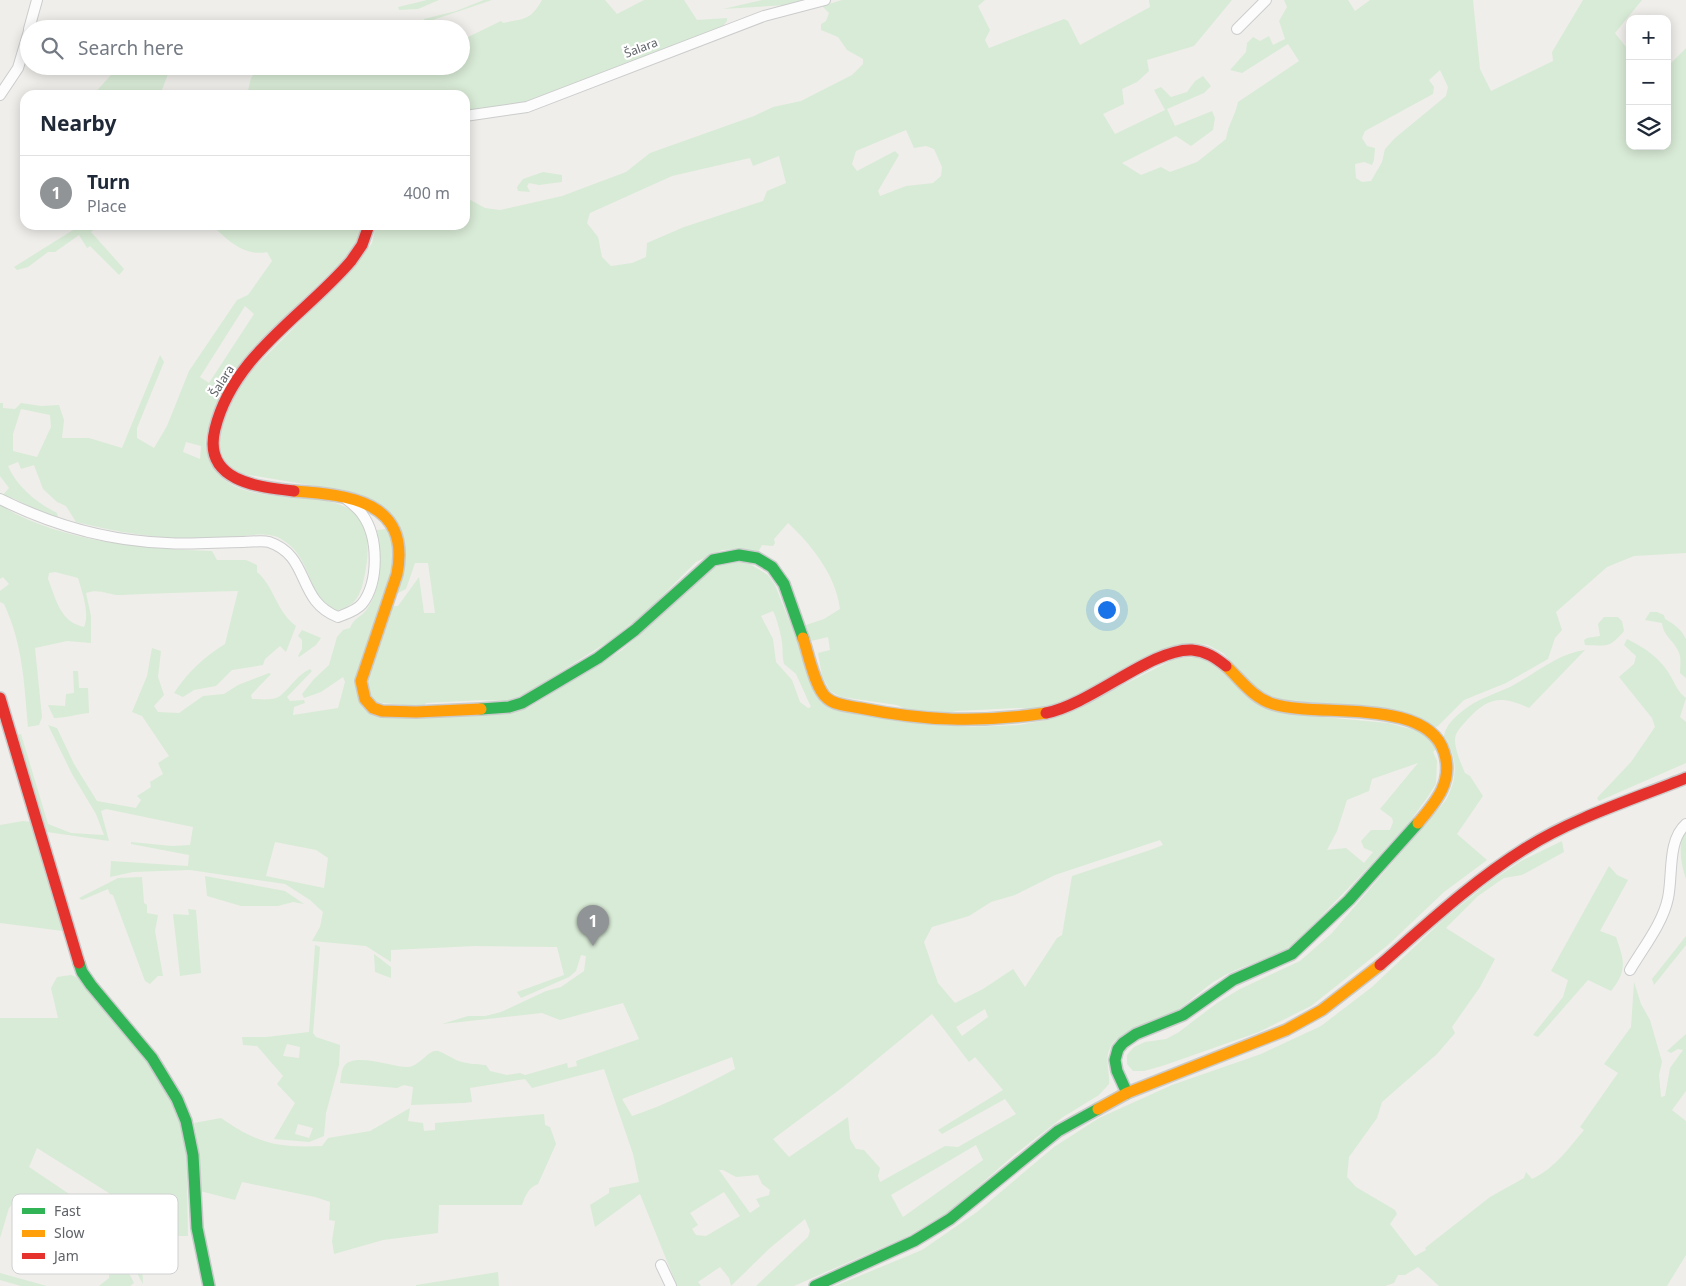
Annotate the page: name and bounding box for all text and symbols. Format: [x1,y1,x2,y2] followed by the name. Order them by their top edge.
[1626,15,1671,150] map controls
[1626,15,1671,60] button: +
[20,20,470,75] search box
[622,33,660,62] street label: Šalara
[38,34,66,62] icon: search
[78,35,184,61] text: Search here
[1626,60,1671,105] button: −
[1626,105,1671,150] button: layers
[40,109,116,137] text: Nearby
[87,169,130,195] text: Turn
[51,182,61,204] text: 1
[403,182,450,204] text: 400 m
[87,195,127,217] text: Place
[205,362,238,400] street label: Šalara
[1094,597,1120,623] your location
[577,905,609,946] pin: 1
[12,1194,178,1274] legend
[54,1201,81,1220] text: Fast
[54,1223,85,1242] text: Slow
[52,1246,79,1265] text: Jam

